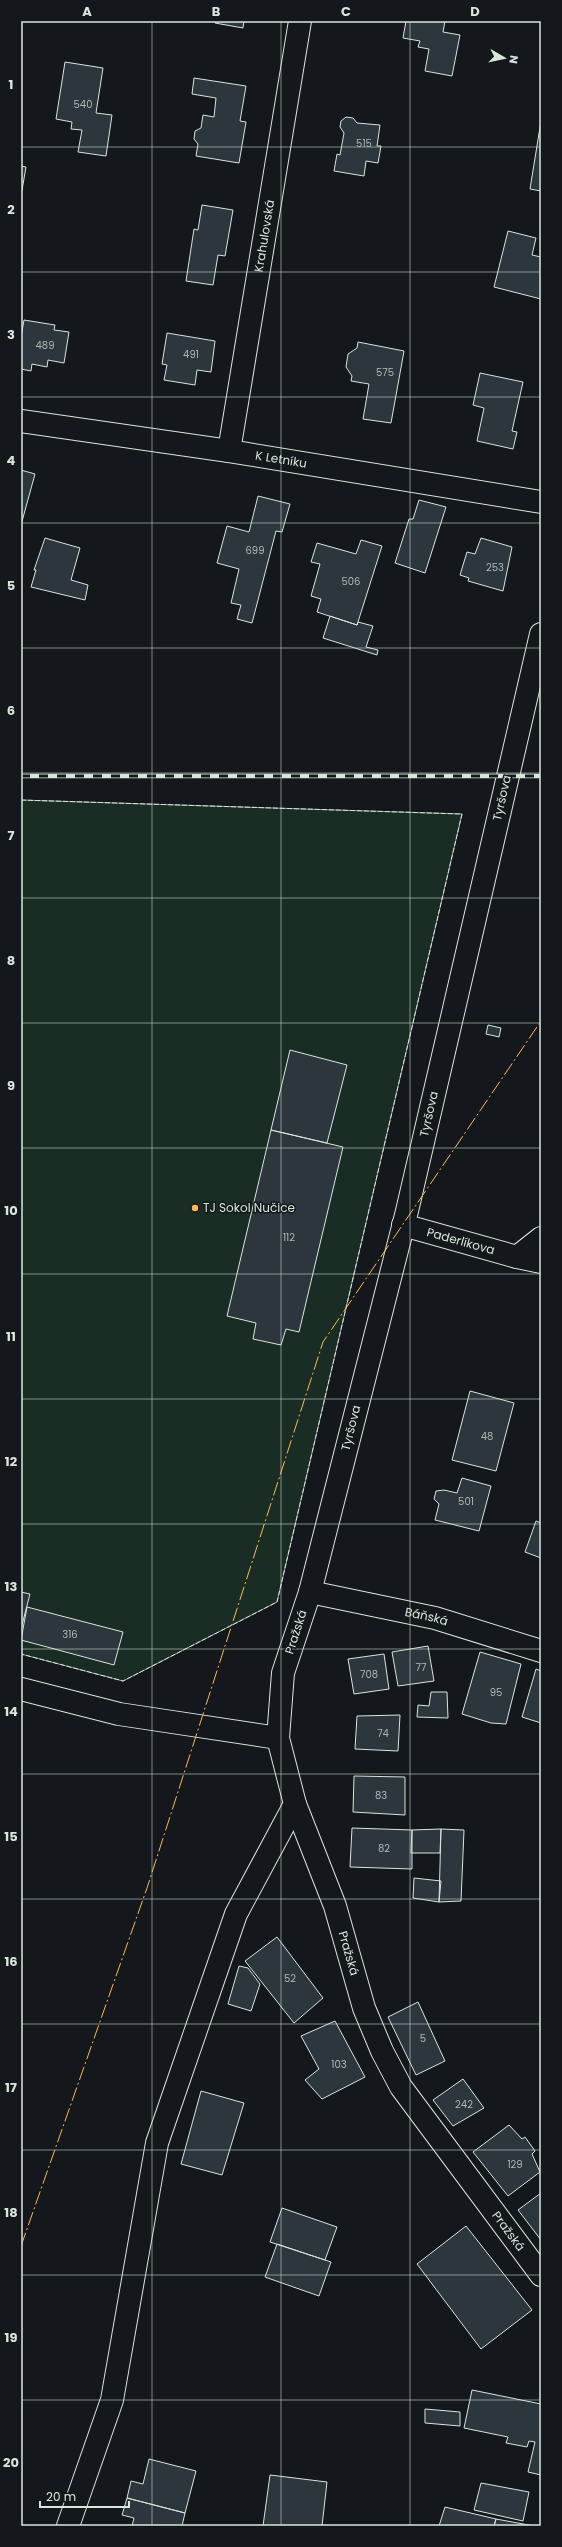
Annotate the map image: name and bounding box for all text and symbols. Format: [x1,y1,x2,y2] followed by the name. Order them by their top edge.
[82,2,92,21] text: A
[212,2,221,21] text: B
[341,2,351,21] text: C
[470,2,480,21] text: D
[484,38,524,78] north arrow
[505,54,522,65] text: N
[9,75,13,94] text: 1
[74,97,92,112] house number: 540
[356,136,372,151] house number: 515
[250,198,278,273] street label: Krahulovská
[7,200,15,219] text: 2
[7,325,15,344] text: 3
[36,338,54,353] house number: 489
[183,347,199,362] house number: 491
[376,365,394,380] house number: 575
[254,446,308,472] street label: K Letníku
[7,451,16,470] text: 4
[246,543,264,558] house number: 699
[486,560,504,575] house number: 253
[342,574,360,589] house number: 506
[7,576,15,595] text: 5
[7,701,15,720] text: 6
[488,773,515,822] street label: Tyršova
[8,826,15,845] text: 7
[7,951,15,970] text: 8
[7,1076,15,1095] text: 9
[415,1089,442,1138] street label: Tyršova
[203,1199,295,1216] place label: TJ Sokol Nučice
[4,1201,18,1220] text: 10
[190,1203,200,1213] marker: TJ Sokol Nučice
[425,1223,497,1258] street label: Paderlíkova
[283,1230,295,1245] house number: 112
[6,1327,16,1346] text: 11
[337,1403,364,1453] street label: Tyršova
[481,1429,493,1444] house number: 48
[5,1452,18,1471] text: 12
[458,1494,474,1509] house number: 501
[5,1577,18,1596] text: 13
[403,1603,450,1630] street label: Báňská
[280,1608,311,1656] street label: Pražská
[62,1627,78,1642] house number: 316
[416,1660,427,1675] house number: 77
[360,1667,378,1682] house number: 708
[490,1685,502,1700] house number: 95
[4,1702,18,1721] text: 14
[377,1726,389,1741] house number: 74
[375,1788,387,1803] house number: 83
[4,1827,18,1846] text: 15
[378,1841,390,1856] house number: 82
[335,1929,363,1977] street label: Pražská
[4,1952,18,1971] text: 16
[284,1971,296,1986] house number: 52
[420,2031,426,2046] house number: 5
[331,2057,347,2072] house number: 103
[5,2078,17,2097] text: 17
[455,2097,473,2112] house number: 242
[507,2157,523,2172] house number: 129
[4,2203,18,2222] text: 18
[488,2208,529,2254] street label: Pražská
[5,2328,17,2347] text: 19
[3,2453,19,2472] text: 20
[40,2483,129,2509] scale bar
[46,2488,76,2505] text: 20 m

